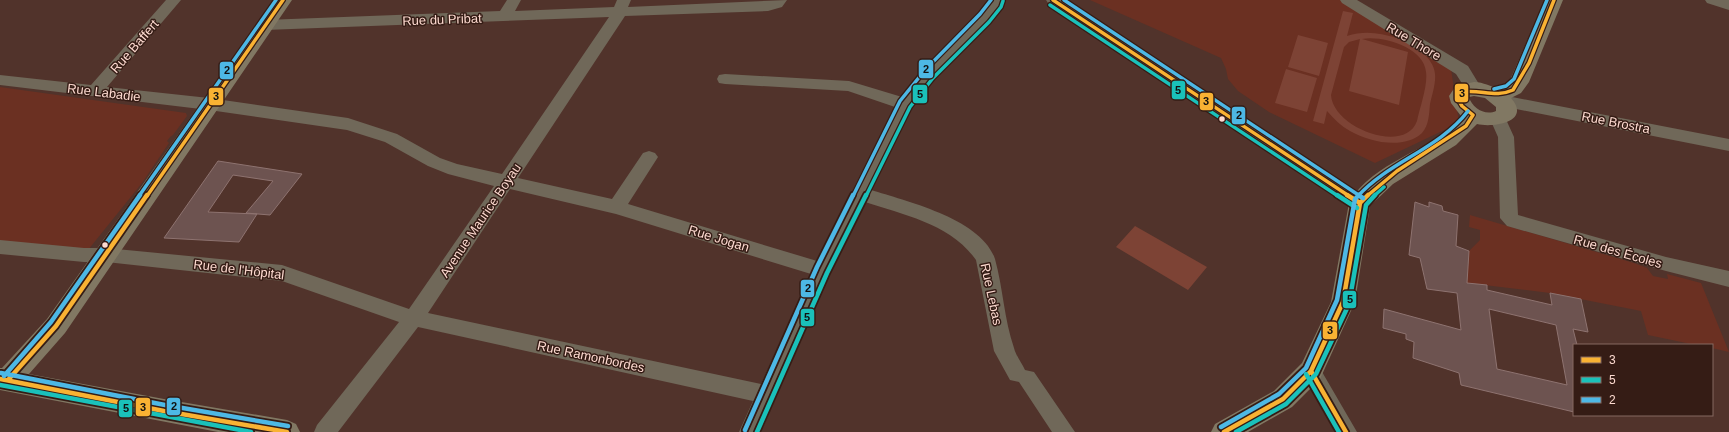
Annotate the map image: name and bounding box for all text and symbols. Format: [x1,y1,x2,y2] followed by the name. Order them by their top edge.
[402,11,482,28] street label: Rue du Pribat
[107,16,162,76] street label: Rue Baffert
[1384,19,1444,64] street label: Rue Thore
[918,59,934,79] line badge: 2
[219,61,234,80] line badge: 2
[923,63,929,75] text: 2
[224,64,230,76] text: 2
[1171,80,1186,100] line badge: 5
[66,81,141,104] street label: Rue Labadie
[1454,83,1469,103] line badge: 3
[912,84,928,104] line badge: 5
[1175,84,1181,96] text: 5
[208,87,224,106] line badge: 3
[1459,87,1465,99] text: 3
[917,88,923,100] text: 5
[213,90,219,102] text: 3
[1199,92,1214,111] line badge: 3
[1203,95,1209,107] text: 3
[1231,106,1246,125] line badge: 2
[1236,109,1242,121] text: 2
[1580,109,1652,137] street label: Rue Brostra
[1217,114,1227,124] unlabelled marker
[437,160,524,280] street label: Avenue Maurice Boyau
[687,222,751,255] street label: Rue Jogan
[1572,232,1664,271] street label: Rue des Écoles
[100,240,110,250] unlabelled marker
[193,256,285,283] street label: Rue de l'Hôpital
[978,262,1005,327] street label: Rue Lebas
[800,279,815,298] line badge: 2
[805,282,811,294] text: 2
[1342,290,1357,309] line badge: 5
[1347,293,1353,305] text: 5
[800,308,815,327] line badge: 5
[804,311,810,323] text: 5
[1322,321,1338,340] line badge: 3
[1327,324,1333,336] text: 3
[536,338,646,375] street label: Rue Ramonbordes
[1573,344,1713,416] legend
[1609,353,1616,367] text: 3
[1609,373,1616,387] text: 5
[1609,393,1616,407] text: 2
[135,397,151,417] line badge: 3
[166,397,181,416] line badge: 2
[118,399,133,418] line badge: 5
[171,400,177,412] text: 2
[140,401,146,413] text: 3
[123,402,129,414] text: 5

